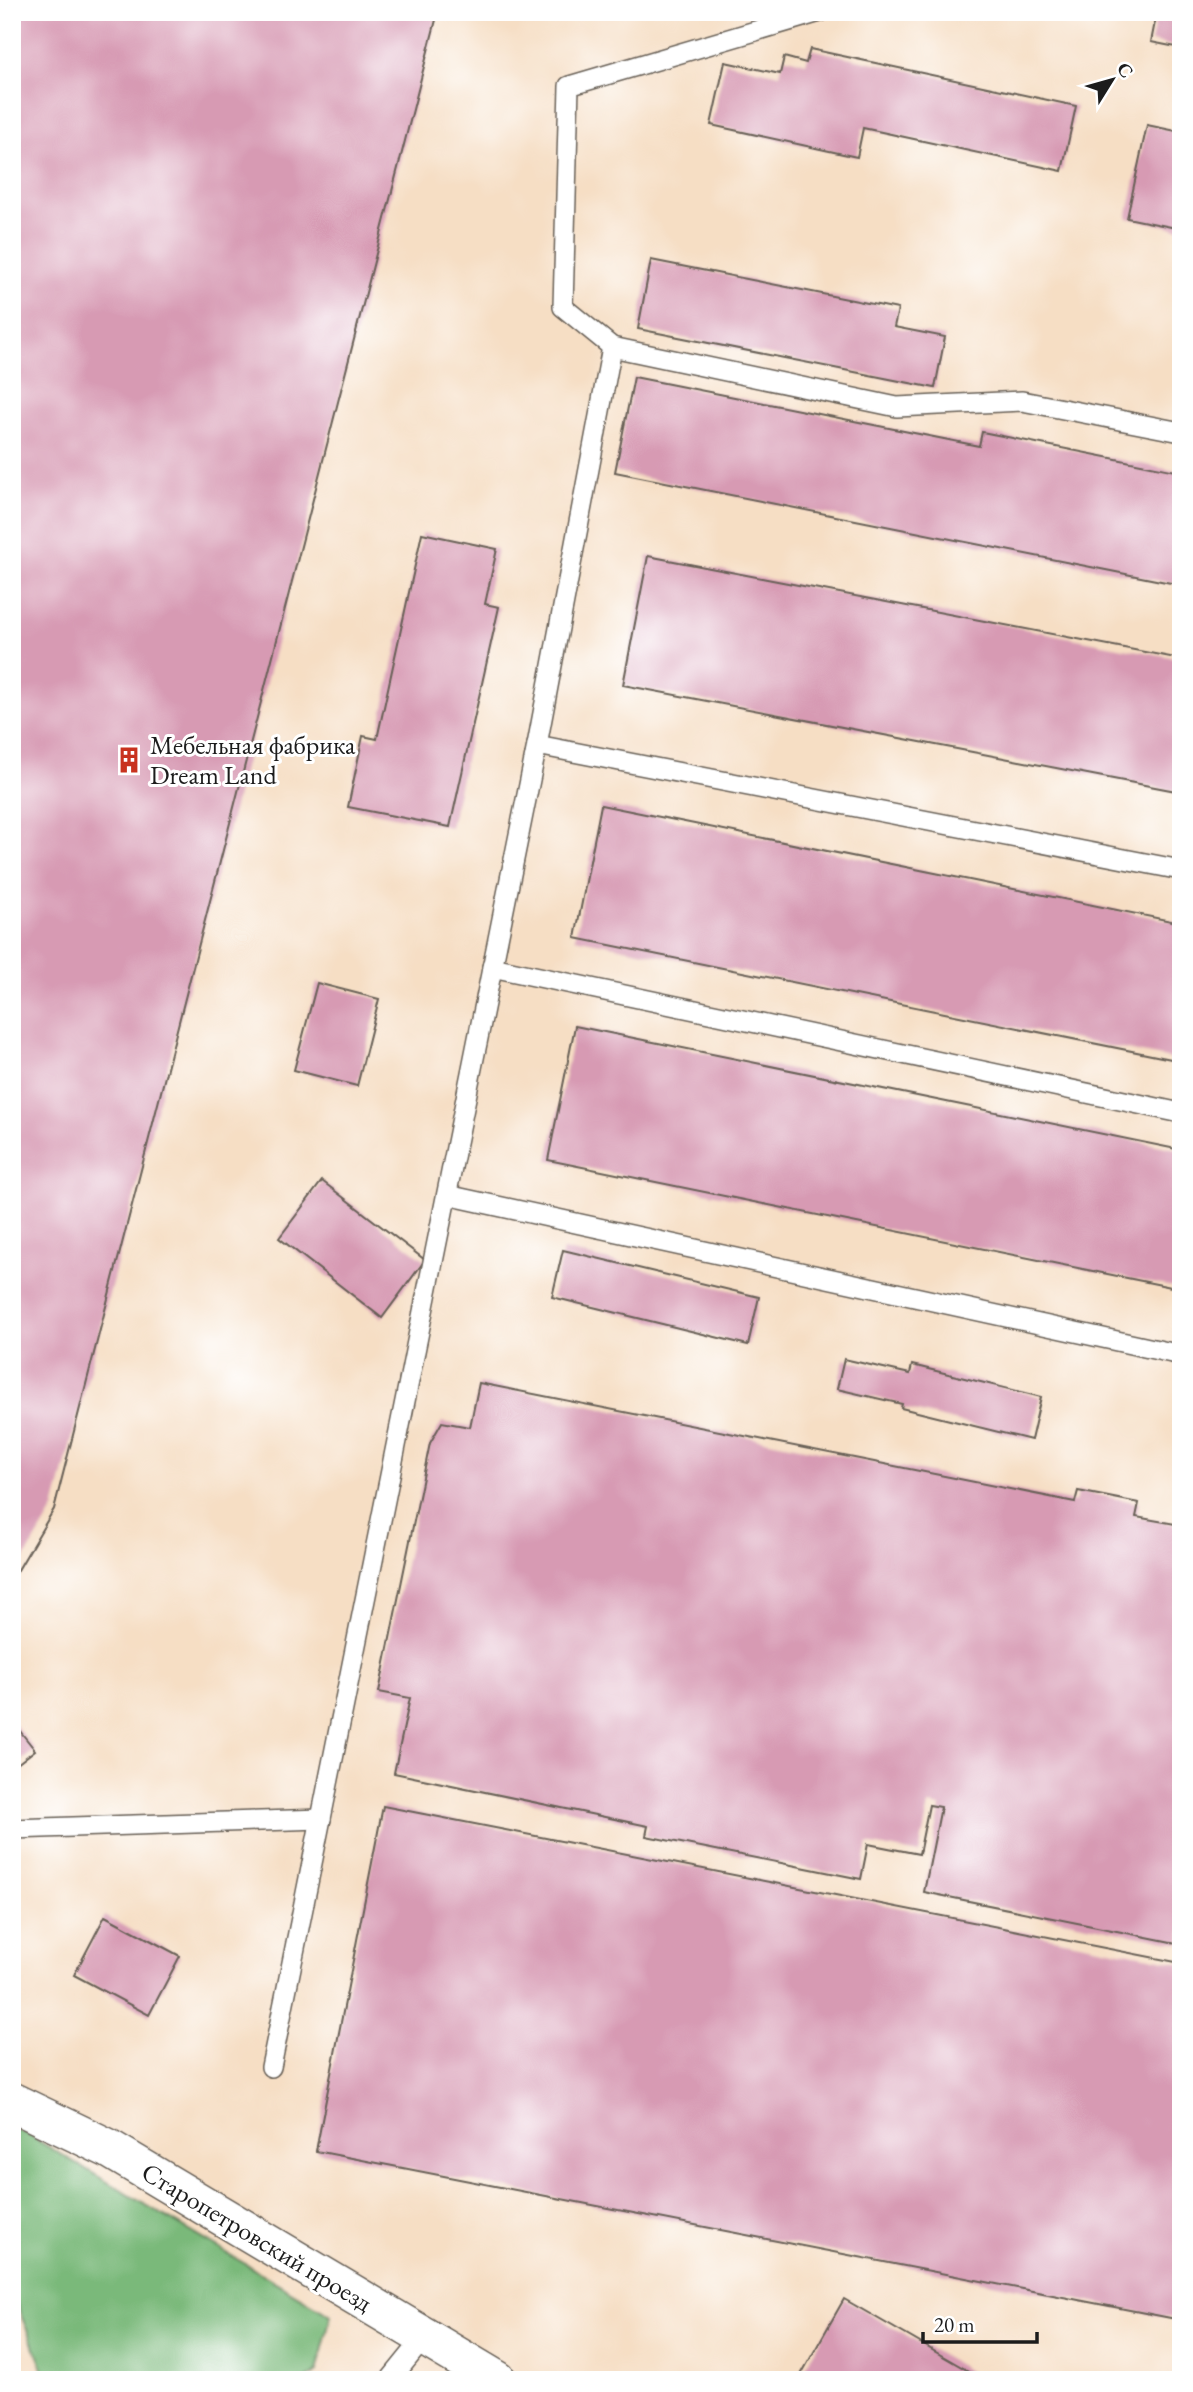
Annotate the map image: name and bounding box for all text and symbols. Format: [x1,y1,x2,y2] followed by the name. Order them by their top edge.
[1078,46,1148,116] north arrow
[1111,57,1139,83] text: С
[150,728,356,792] place label: Мебельная фабрика Dream Land
[114,745,144,775] building icon: Мебельная фабрика Dream Land
[135,2155,379,2319] street label: Старопетровский проезд
[923,2301,1037,2345] scale bar
[934,2311,975,2338] text: 20 m

